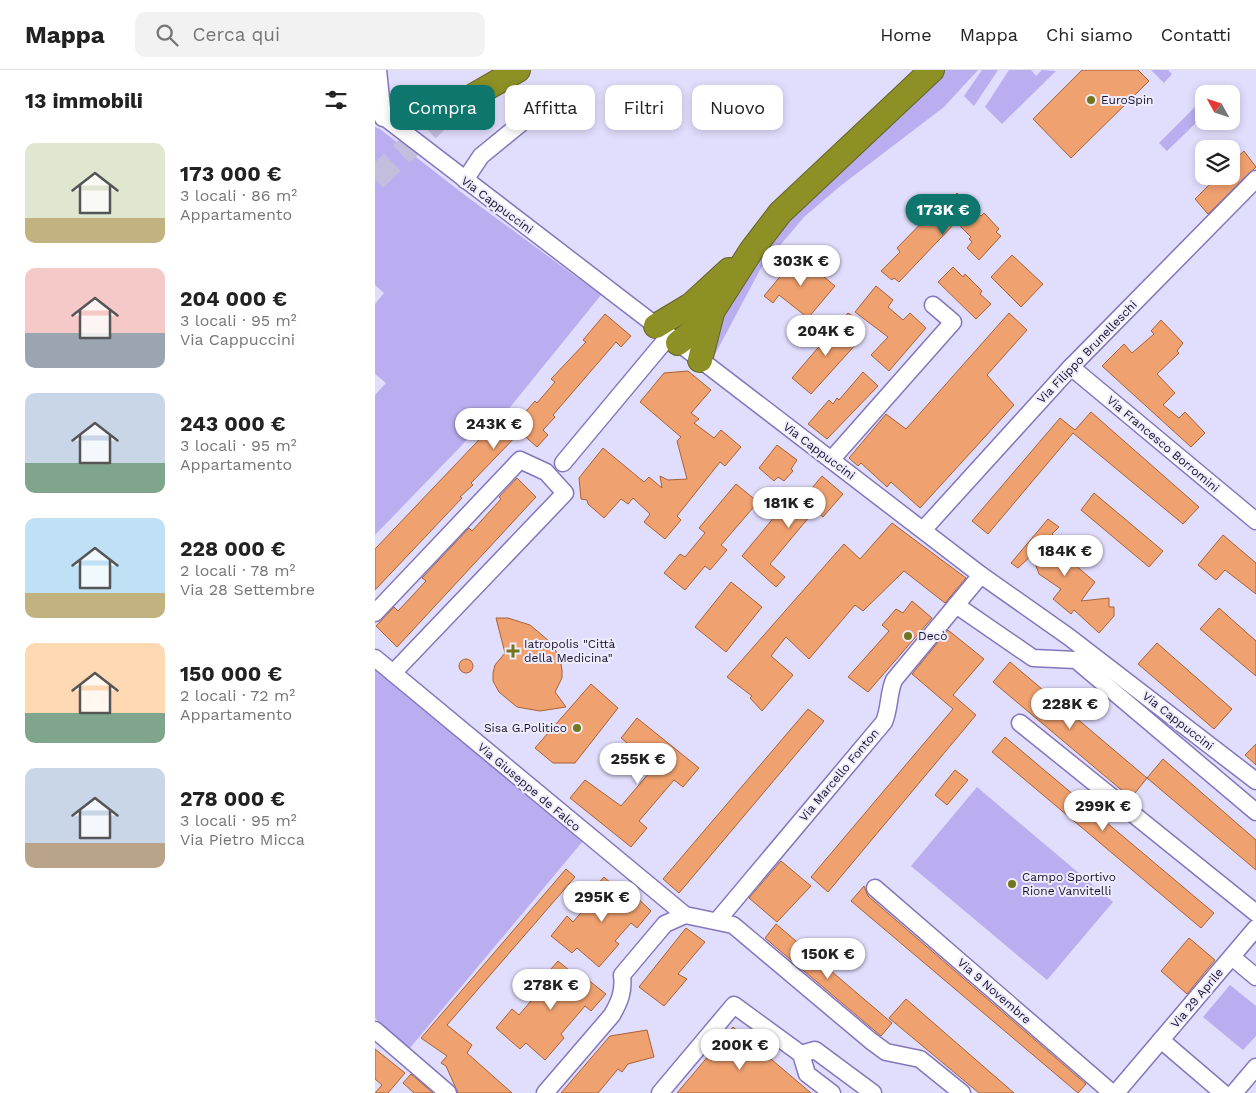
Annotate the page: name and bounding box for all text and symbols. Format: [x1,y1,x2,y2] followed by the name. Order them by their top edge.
[135,12,485,57] search box
[25,21,105,49] text: Mappa
[153,21,181,49] icon: search
[193,23,280,46] text: Cerca qui
[880,24,932,45] text: Home
[960,24,1018,45] text: Mappa
[1046,24,1133,45] text: Chi siamo
[1161,24,1231,45] text: Contatti
[390,85,495,130] chip: Compra
[505,85,595,130] chip: Affitta
[605,85,682,130] chip: Filtri
[692,85,783,130] chip: Nuovo
[1195,85,1240,130] north arrow
[1195,85,1240,185] map controls
[322,86,350,114] icon: filters
[25,88,143,113] text: 13 immobili
[1101,93,1154,107] place label: EuroSpin
[1085,94,1097,106] marker: EuroSpin
[1195,140,1240,185] button: layers
[180,161,282,186] text: 173 000 €
[65,163,125,223] icon: home
[458,173,536,237] street label: Via Cappuccini
[180,186,297,205] text: 3 locali · 86 m²
[902,194,984,236] pin: 173K €
[917,200,969,219] text: 173K €
[180,205,292,224] text: Appartamento
[760,244,842,287] pin: 303K €
[773,251,829,270] text: 303K €
[180,286,287,311] text: 204 000 €
[65,288,125,348] icon: home
[1034,298,1140,406] street label: Via Filippo Brunelleschi
[180,311,297,330] text: 3 locali · 95 m²
[785,314,867,357] pin: 204K €
[798,321,855,340] text: 204K €
[180,330,295,349] text: Via Cappuccini
[1104,393,1222,495] street label: Via Francesco Borromini
[453,408,535,450] pin: 243K €
[180,411,286,436] text: 243 000 €
[65,413,125,473] icon: home
[466,414,522,433] text: 243K €
[780,419,858,483] street label: Via Cappuccini
[180,436,297,455] text: 3 locali · 95 m²
[180,455,292,474] text: Appartamento
[748,486,830,529] pin: 181K €
[764,493,814,512] text: 181K €
[1024,534,1106,577] pin: 184K €
[180,536,286,561] text: 228 000 €
[65,538,125,598] icon: home
[1038,541,1092,560] text: 184K €
[180,561,295,580] text: 2 locali · 78 m²
[180,580,315,599] text: Via 28 Settembre
[918,629,948,643] place label: Decò
[902,630,914,642] marker: Decò
[524,637,616,665] place label: Iatropolis "Città della Medicina"
[506,644,520,658] marker: Iatropolis "Città della Medicina"
[180,661,282,686] text: 150 000 €
[65,663,125,723] icon: home
[180,686,295,705] text: 2 locali · 72 m²
[1029,688,1111,730] pin: 228K €
[1140,689,1216,753] street label: Via Cappuccini
[1042,694,1098,713] text: 228K €
[180,705,292,724] text: Appartamento
[484,721,567,735] place label: Sisa G.Politico
[571,722,583,734] marker: Sisa G.Politico
[796,726,882,824] street label: Via Marcello Fonton
[475,740,583,834] street label: Via Giuseppe de Falco
[597,742,679,785] pin: 255K €
[610,749,666,768] text: 255K €
[180,786,285,811] text: 278 000 €
[65,788,125,848] icon: home
[1062,790,1144,832] pin: 299K €
[1075,796,1131,815] text: 299K €
[180,811,297,830] text: 3 locali · 95 m²
[180,830,305,849] text: Via Pietro Micca
[1022,870,1116,898] place label: Campo Sportivo Rione Vanvitelli
[1006,878,1018,890] marker: Campo Sportivo Rione Vanvitelli
[561,880,643,923] pin: 295K €
[574,887,630,906] text: 295K €
[787,938,869,980] pin: 150K €
[801,944,855,963] text: 150K €
[954,955,1034,1027] street label: Via 9 Novembre
[1168,965,1226,1031] street label: Via 29 Aprile
[510,968,592,1011] pin: 278K €
[523,975,579,994] text: 278K €
[699,1028,781,1071] pin: 200K €
[712,1035,768,1054] text: 200K €

